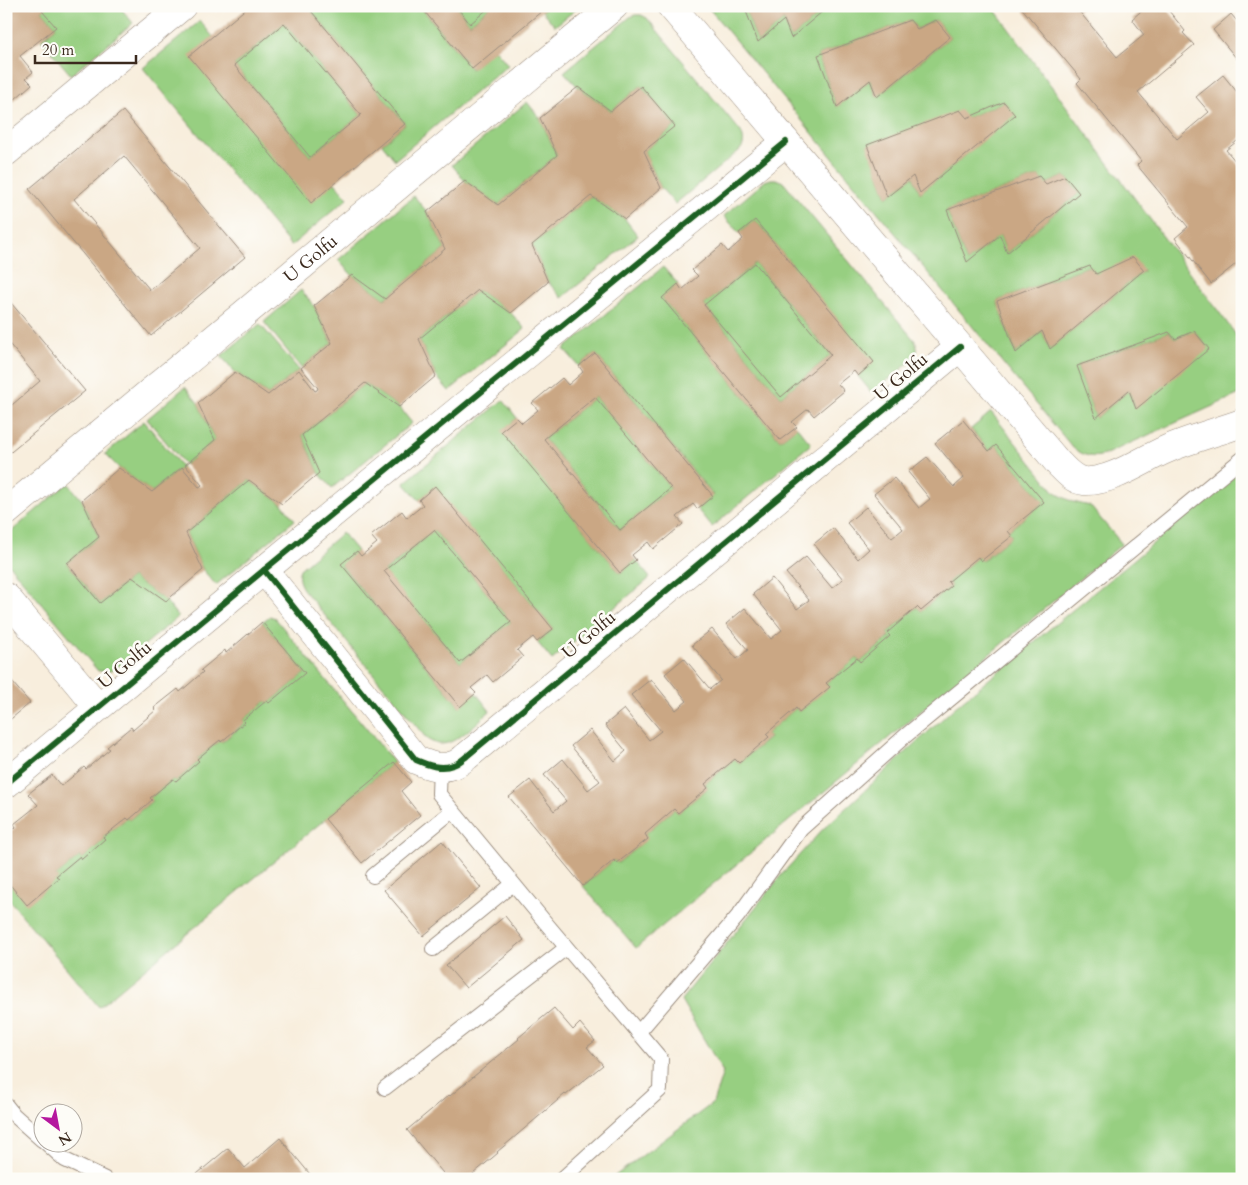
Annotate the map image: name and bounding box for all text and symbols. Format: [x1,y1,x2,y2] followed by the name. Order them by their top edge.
[35,32,136,64] scale bar
[42,40,74,60] text: 20 m
[278,229,343,289] street label: U Golfu
[869,347,933,407] street label: U Golfu
[557,605,621,665] street label: U Golfu
[93,635,157,695] street label: U Golfu
[32,1102,82,1152] north arrow
[54,1127,75,1150] text: N

